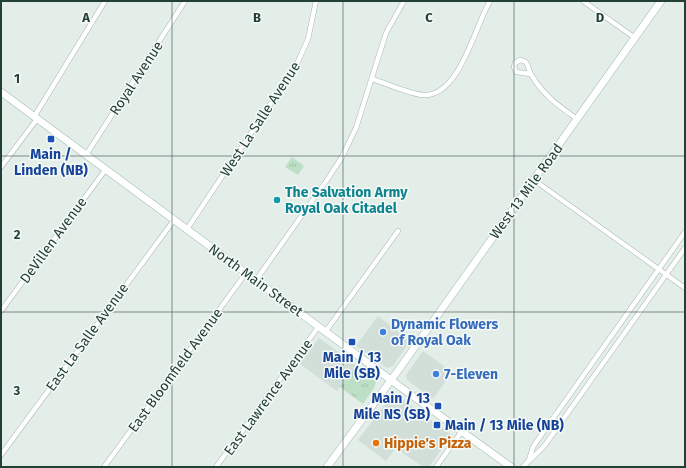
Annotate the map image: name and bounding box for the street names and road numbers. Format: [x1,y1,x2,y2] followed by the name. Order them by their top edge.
[106,38,167,118] street label: Royal Avenue
[217,59,304,180] street label: West La Salle Avenue
[486,140,567,242] street label: West 13 Mile Road
[16,194,90,287] street label: DeVillen Avenue
[205,240,307,321] street label: North Main Street
[43,280,132,395] street label: East La Salle Avenue
[125,305,226,436] street label: East Bloomfield Avenue
[221,336,316,459] street label: East Lawrence Avenue

